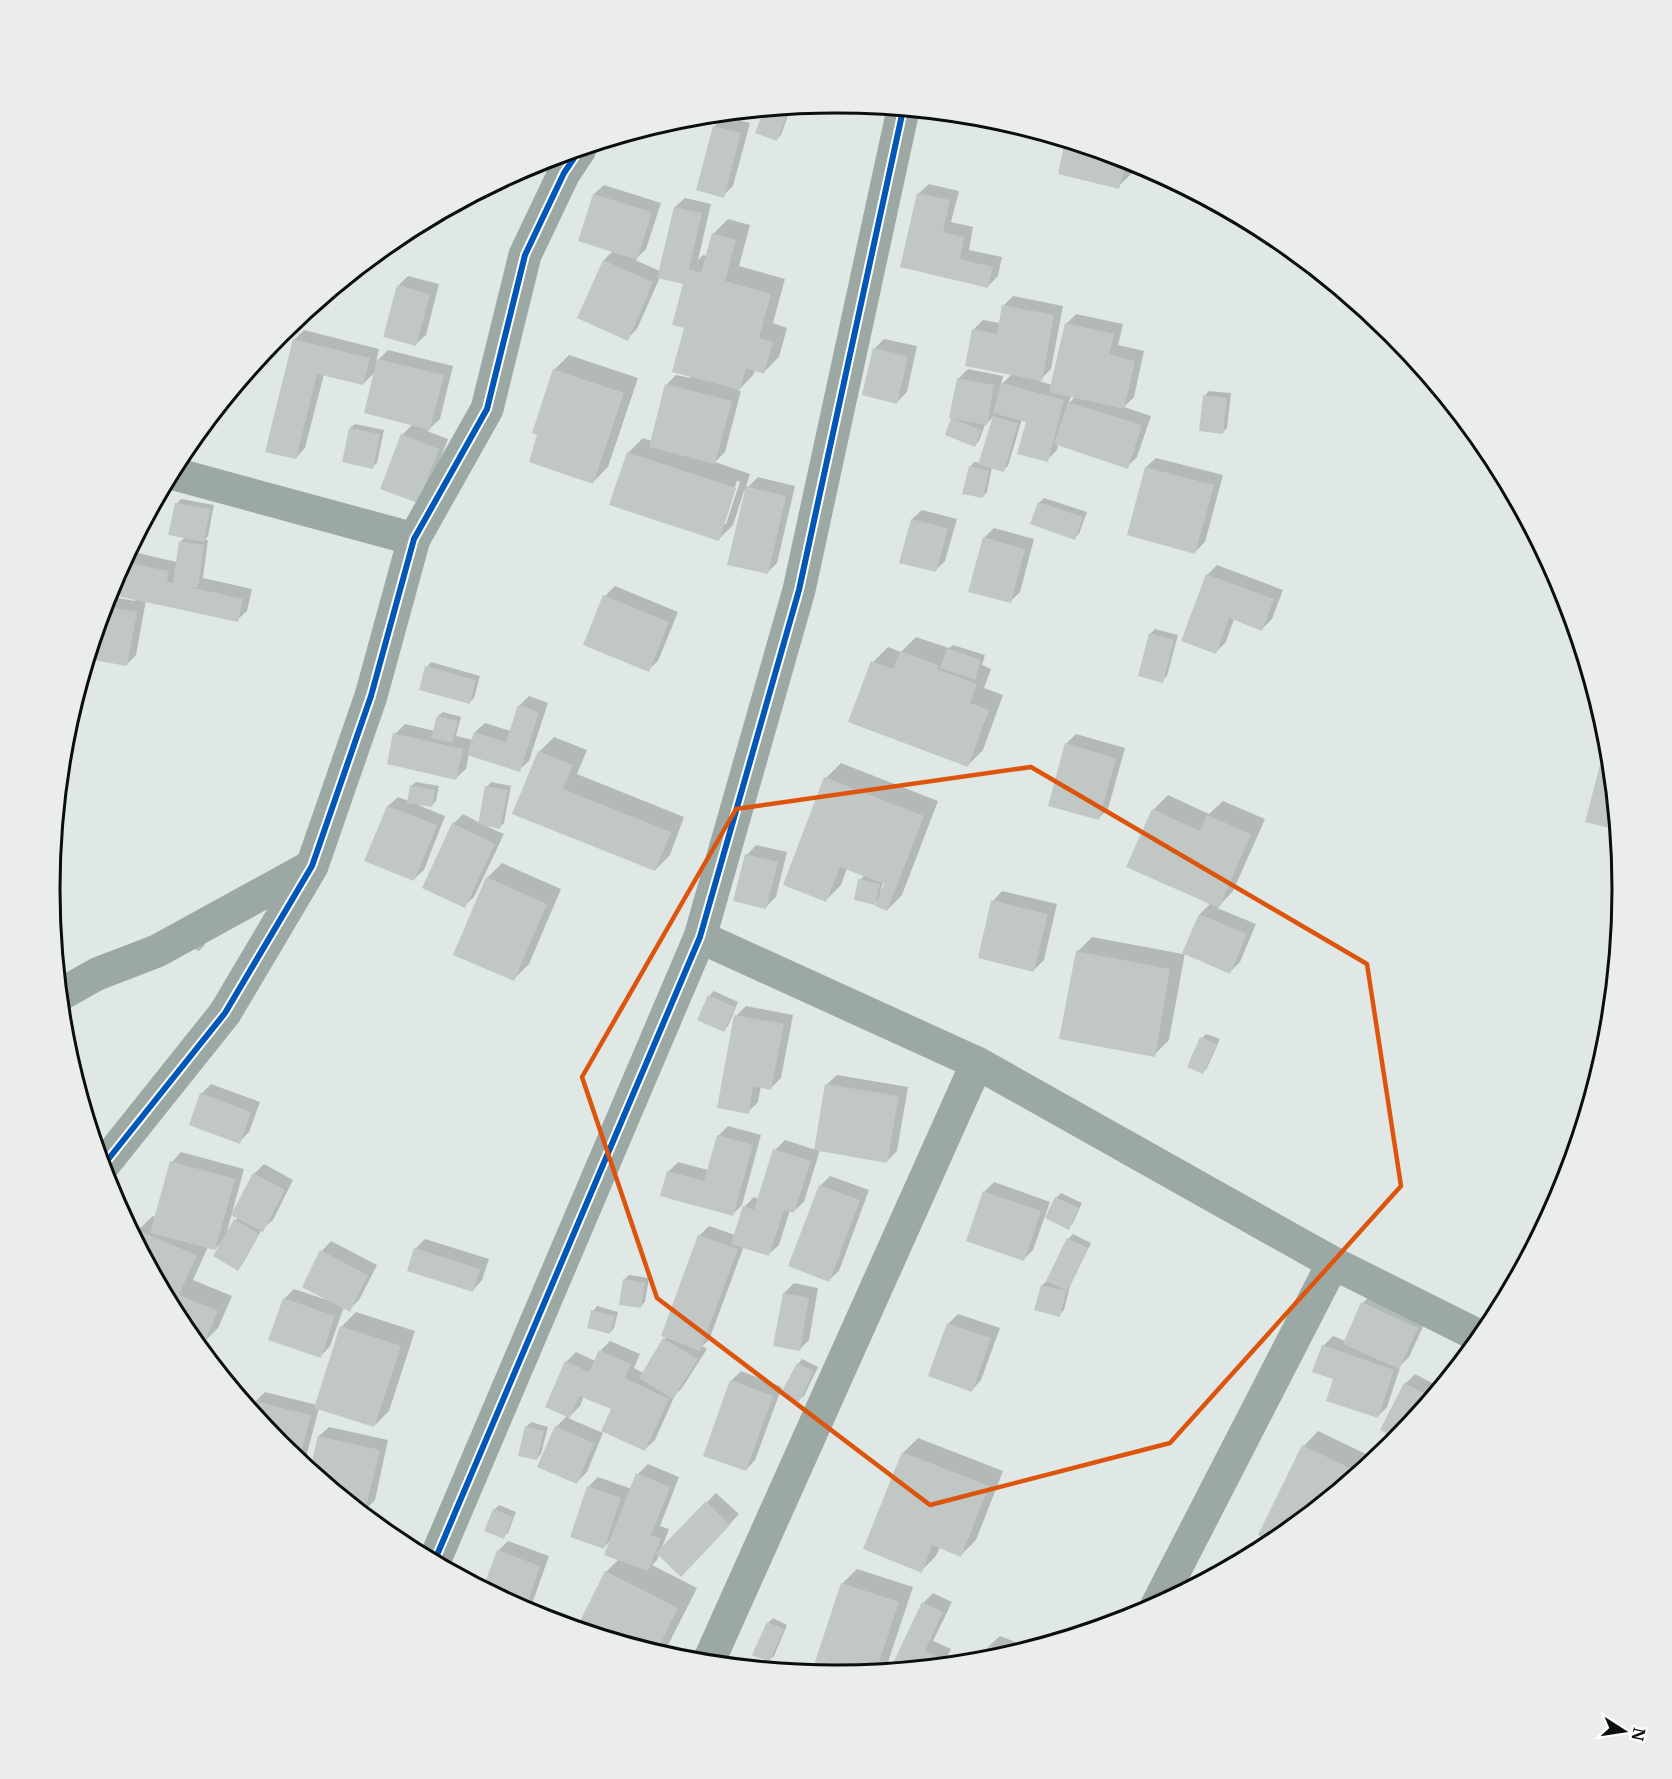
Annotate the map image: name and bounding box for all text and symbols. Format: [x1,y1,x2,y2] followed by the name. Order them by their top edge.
[1594,1701,1654,1761] north arrow
[1628,1726,1650,1743] text: N

